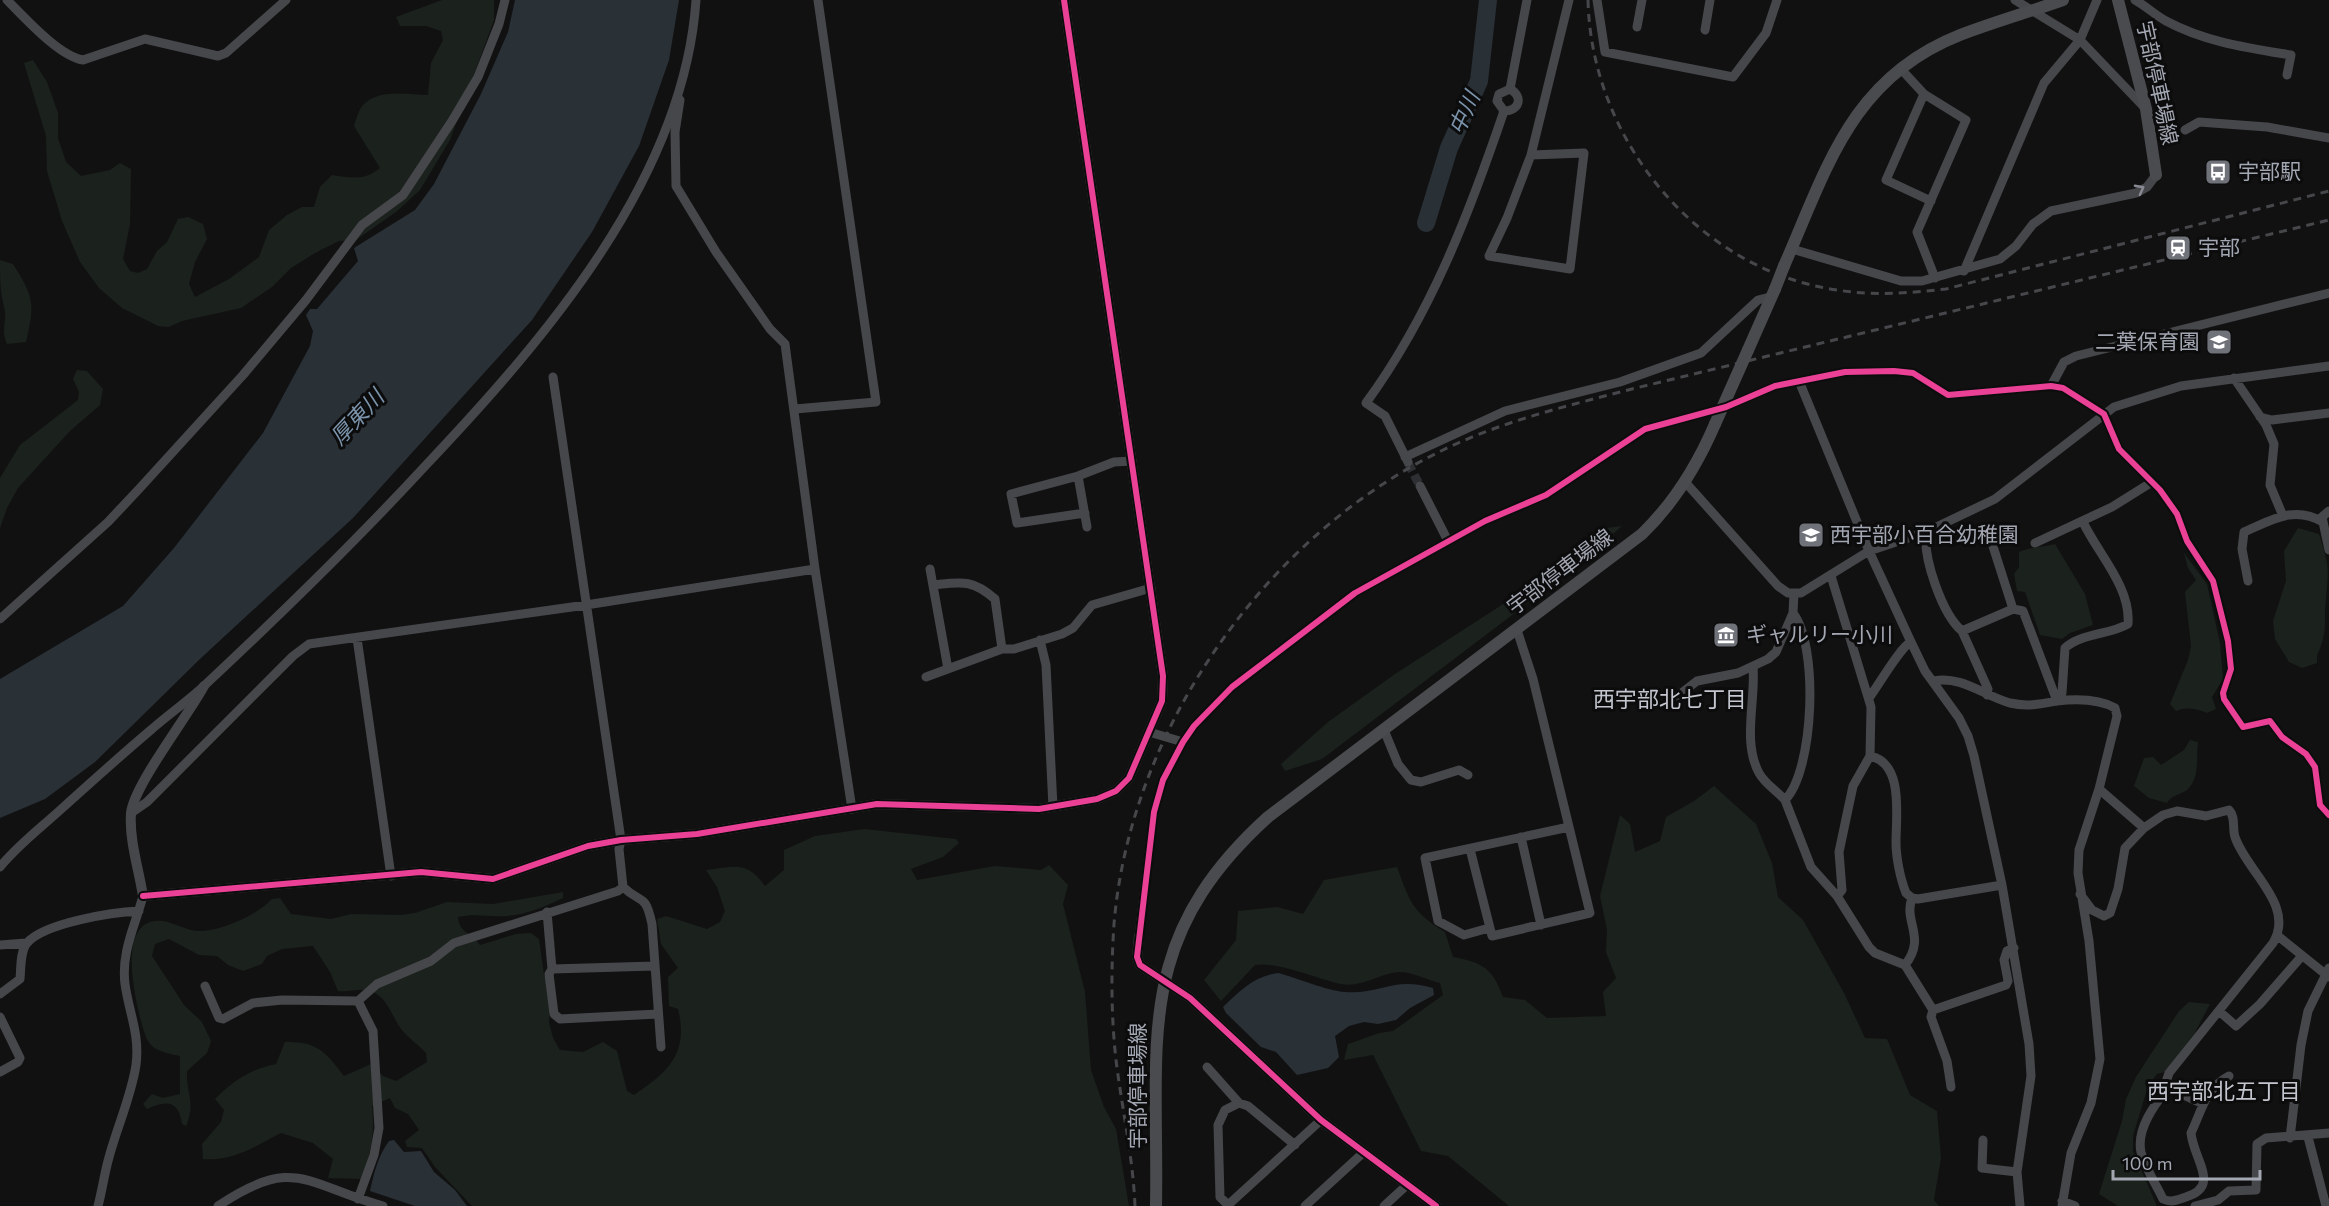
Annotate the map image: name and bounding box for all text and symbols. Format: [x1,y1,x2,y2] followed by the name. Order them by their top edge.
[2133,18,2184,147] street label: 宇部停車場線
[1442,85,1486,138] water label: 中川
[2203,157,2233,187] bus stop icon: 宇部駅
[2238,158,2301,183] place label: 宇部駅
[2134,185,2144,196] one-way arrow
[2163,233,2193,263] station icon: 宇部
[2198,234,2240,259] place label: 宇部
[2204,327,2234,357] school or university icon: 二葉保育園
[2095,328,2200,353] place label: 二葉保育園
[324,382,390,450] water label: 厚東川
[1796,520,1826,550] school or university icon: 西宇部小百合幼稚園
[1830,521,2019,546] place label: 西宇部小百合幼稚園
[1501,523,1617,619] street label: 宇部停車場線
[1711,620,1741,650] museum icon: ギャルリー小川
[1746,621,1893,646] place label: ギャルリー小川
[1593,685,1747,712] district label: 西宇部北七丁目
[1124,1023,1149,1149] street label: 宇部停車場線
[2147,1077,2301,1104] district label: 西宇部北五丁目
[2113,1143,2260,1181] scale bar
[2122,1152,2172,1174] text: 100 m

